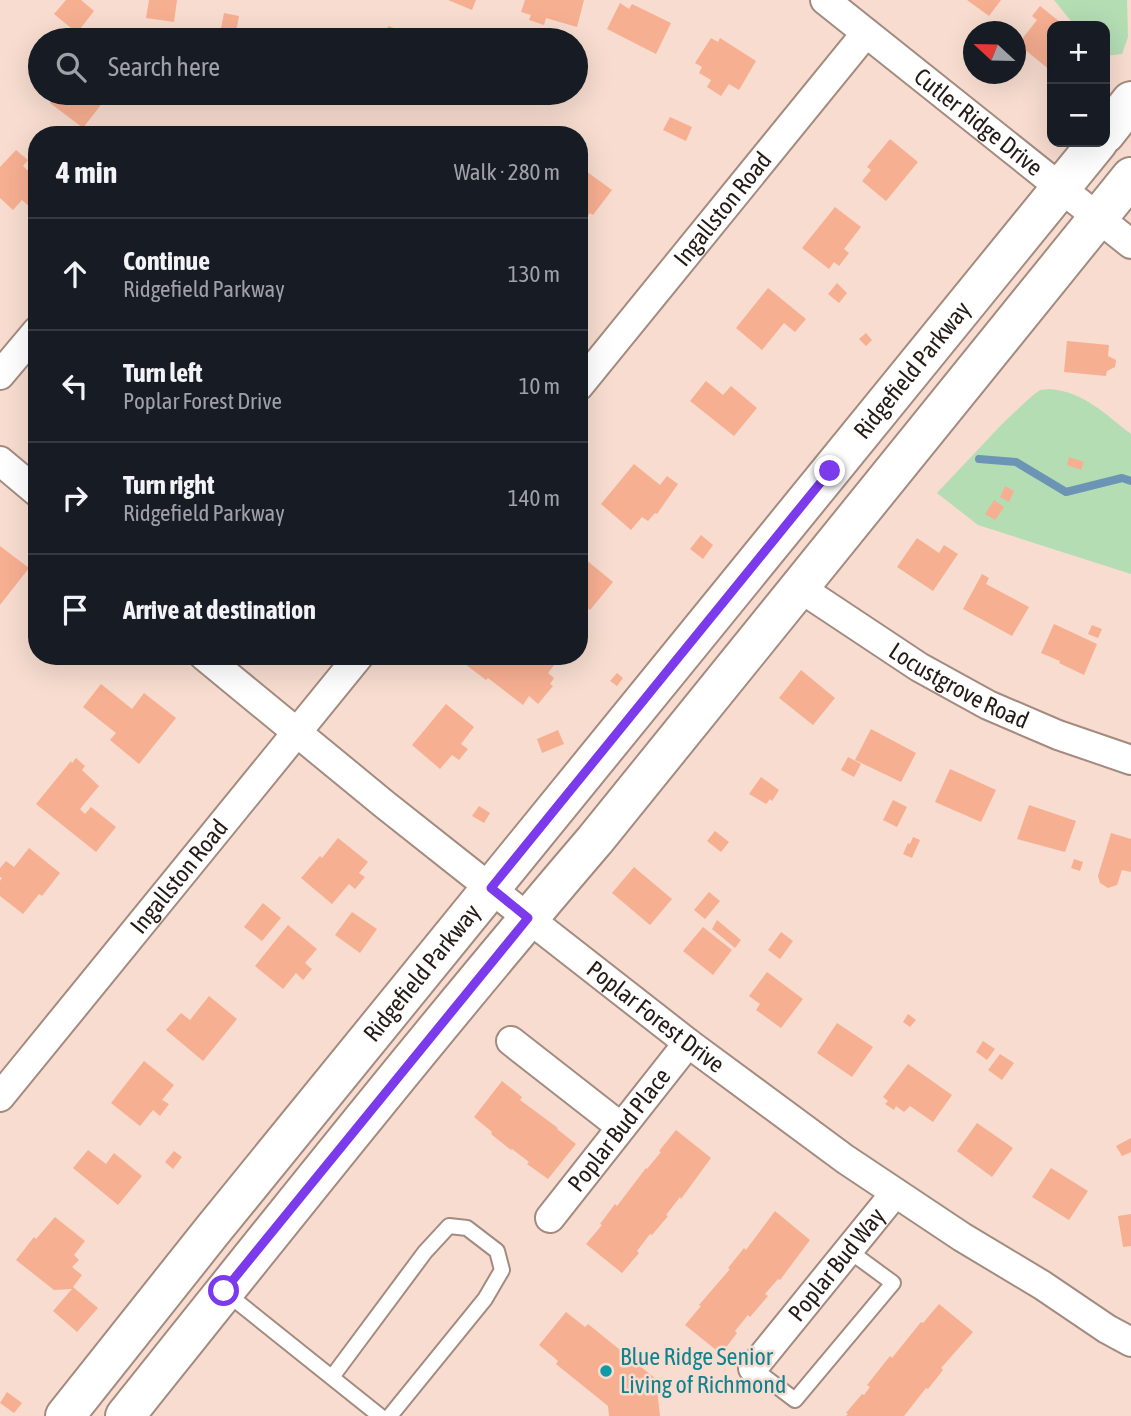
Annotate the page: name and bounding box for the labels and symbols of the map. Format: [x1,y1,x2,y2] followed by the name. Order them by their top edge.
[963,21,1026,84] north arrow
[909,63,1048,181] street label: Cutler Ridge Drive
[668,146,777,271] street label: Ingallston Road
[848,296,976,444] street label: Ridgefield Parkway
[814,455,845,486] route end
[884,637,1033,734] street label: Locustgrove Road
[125,814,233,939] street label: Ingallston Road
[358,899,485,1047] street label: Ridgefield Parkway
[582,955,729,1078] street label: Poplar Forest Drive
[562,1063,676,1197] street label: Poplar Bud Place
[783,1202,890,1326] street label: Poplar Bud Way
[208,1275,239,1306] route start
[620,1343,786,1398] place label: Blue Ridge Senior Living of Richmond
[598,1363,614,1379] marker: Blue Ridge Senior Living of Richmond

